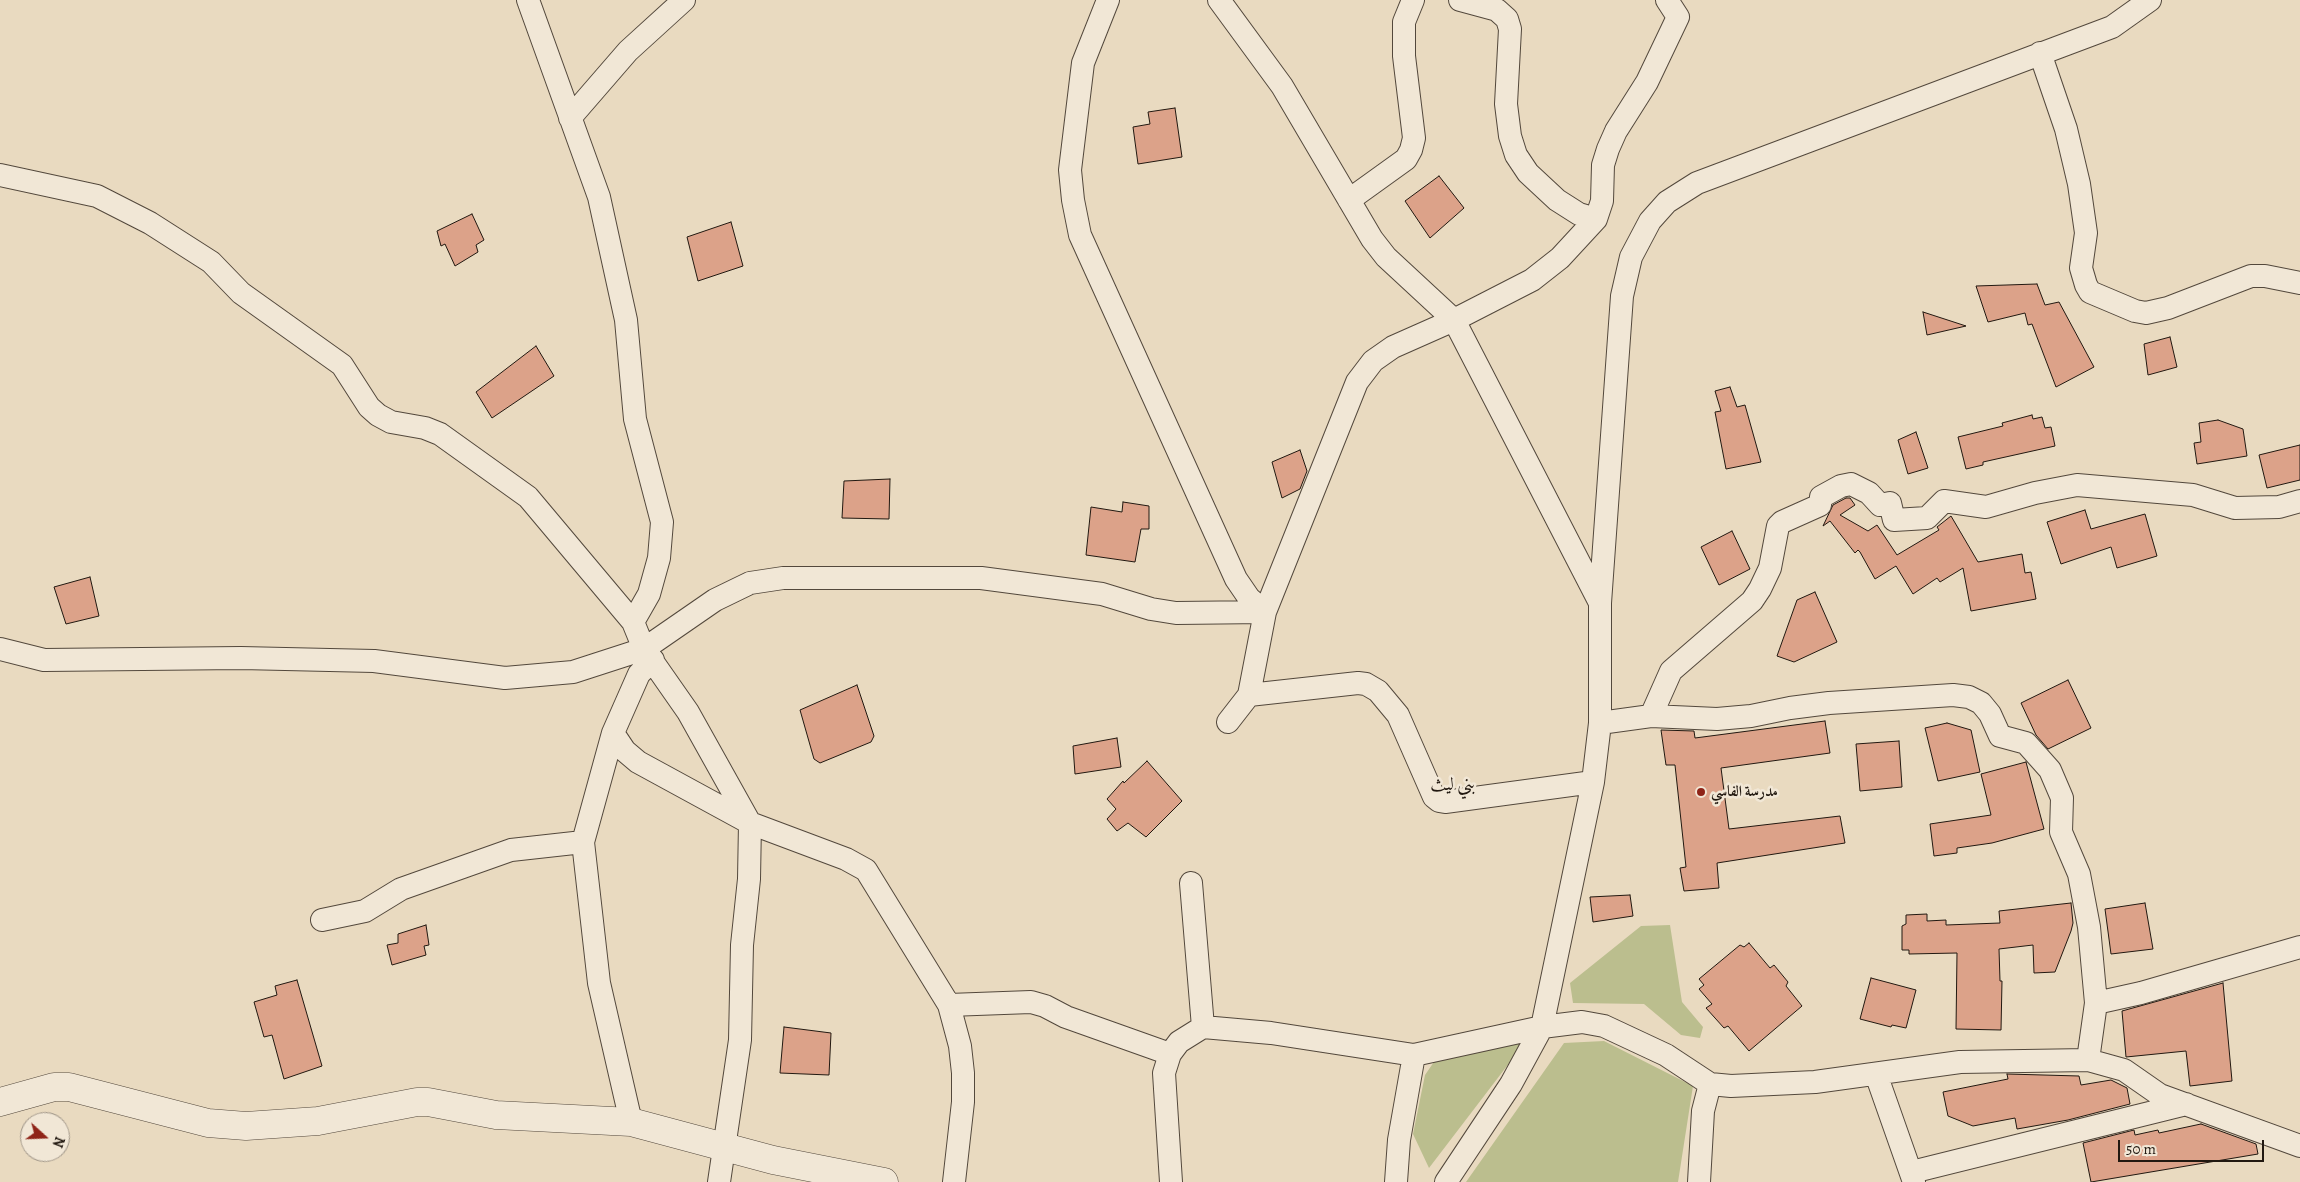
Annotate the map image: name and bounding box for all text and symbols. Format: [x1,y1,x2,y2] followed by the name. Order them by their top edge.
[1430,775,1476,797] district label: بني ليث
[1711,783,1778,801] place label: مدرسة الفاسي
[1695,786,1707,798] marker: مدرسة الفاسي
[20,1112,70,1162] north arrow
[2120,1130,2266,1162] scale bar
[48,1134,69,1150] text: N
[2126,1139,2156,1159] text: 50 m

